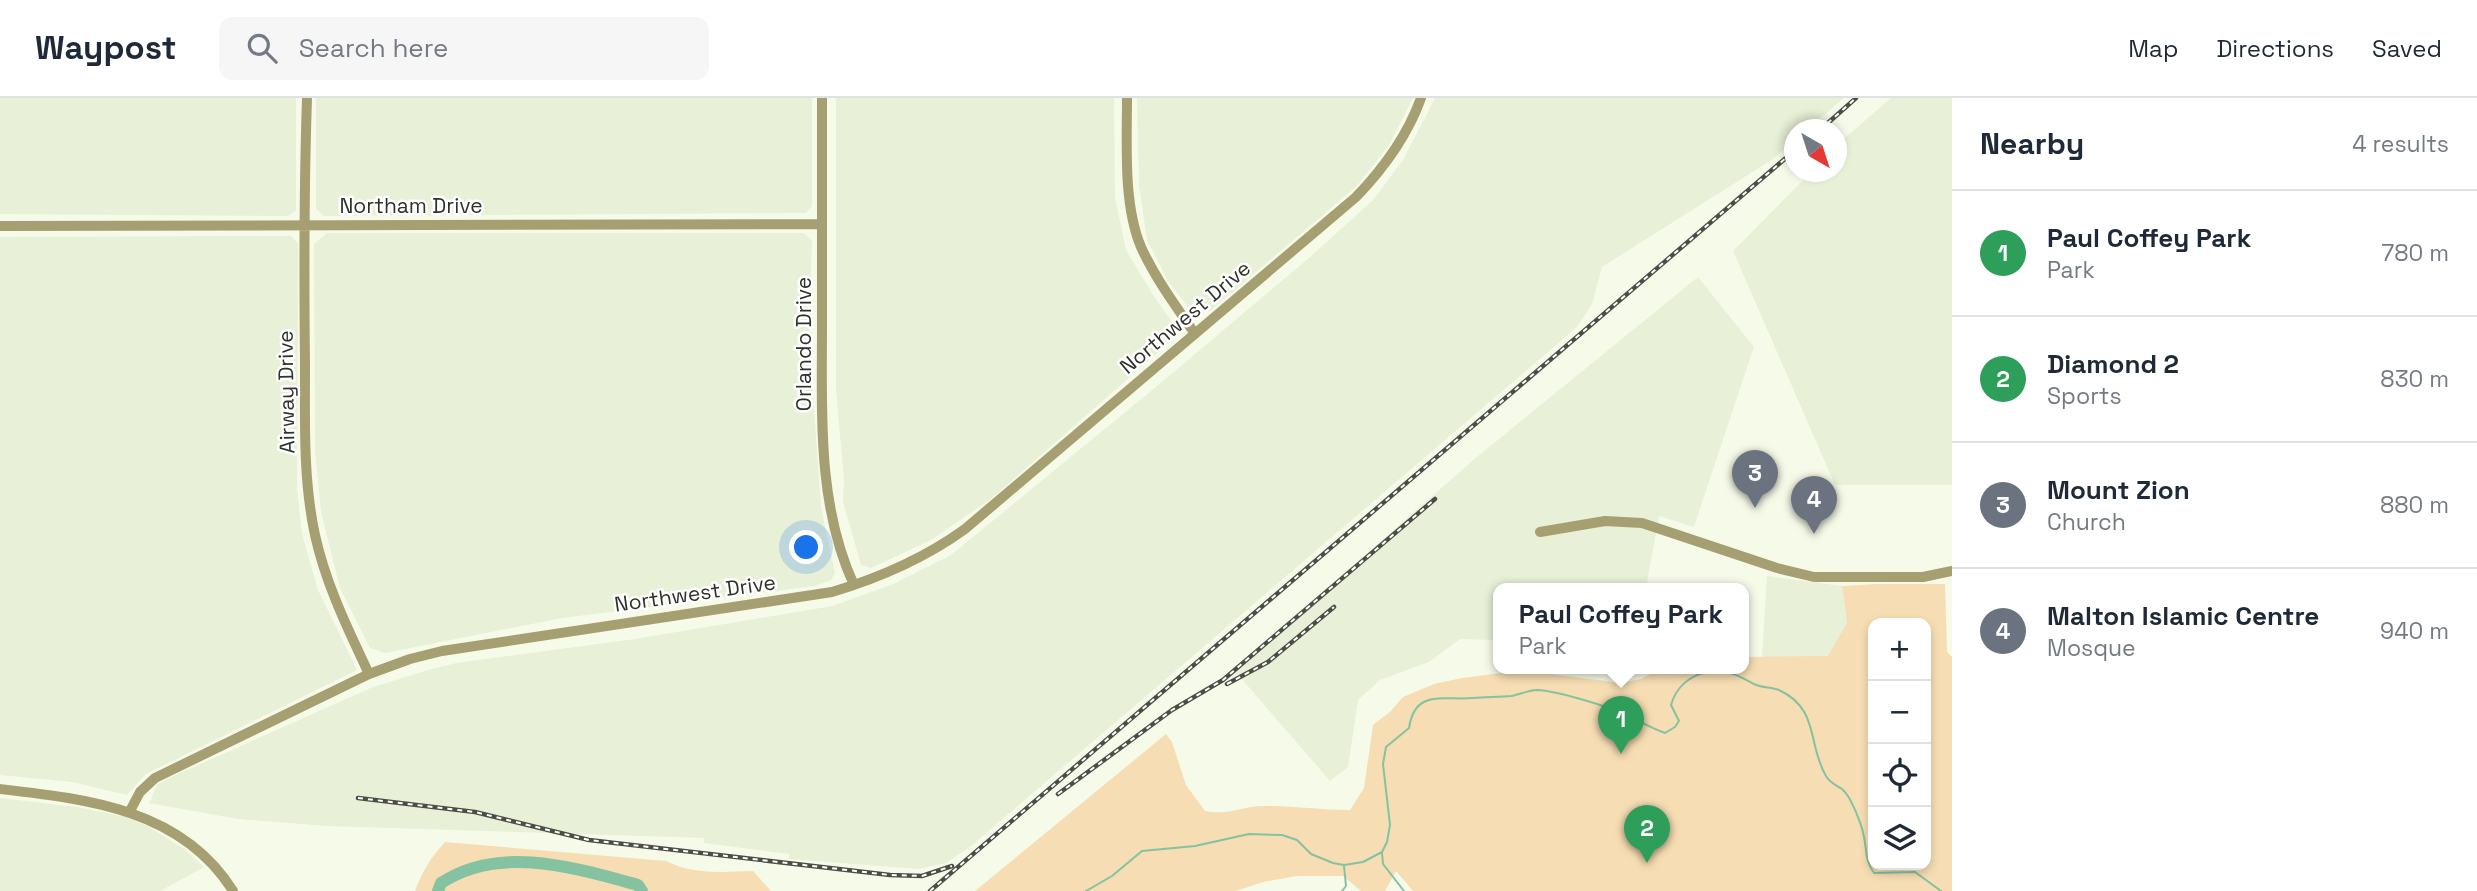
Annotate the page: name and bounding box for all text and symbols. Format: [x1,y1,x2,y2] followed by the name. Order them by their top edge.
[219,17,709,80] search box
[35,27,177,69] text: Waypost
[243,29,281,67] icon: search
[299,31,448,65] text: Search here
[2128,33,2178,64] text: Map
[2216,33,2334,64] text: Directions
[2372,33,2442,64] text: Saved
[1784,119,1847,182] north arrow
[1980,124,2084,163] text: Nearby
[2352,129,2449,159] text: 4 results
[339,192,483,219] street label: Northam Drive
[2047,221,2251,255] text: Paul Coffey Park
[1998,238,2008,268] text: 1
[2381,238,2449,268] text: 780 m
[1114,254,1256,380] street label: Northwest Drive
[2047,255,2095,285] text: Park
[790,277,817,411] street label: Orlando Drive
[271,330,301,454] street label: Airway Drive
[2047,347,2179,381] text: Diamond 2
[1996,364,2010,394] text: 2
[2380,364,2449,394] text: 830 m
[2047,381,2122,411] text: Sports
[1732,450,1778,508] pin: 3
[2047,473,2190,507] text: Mount Zion
[1791,476,1837,534] pin: 4
[1996,490,2010,520] text: 3
[2380,490,2449,520] text: 880 m
[2047,507,2126,537] text: Church
[789,530,823,564] your location
[613,568,777,618] street label: Northwest Drive
[1493,583,1749,674] popup
[1519,597,1723,631] text: Paul Coffey Park
[2047,599,2319,633] text: Malton Islamic Centre
[1996,616,2010,646] text: 4
[2380,616,2449,646] text: 940 m
[1868,618,1931,870] map controls
[1868,618,1931,681] button: +
[1519,631,1567,661] text: Park
[2047,633,2136,663] text: Mosque
[1868,681,1931,744] button: −
[1598,696,1644,754] pin: 1
[1868,744,1931,807] button: locate
[1624,805,1670,863] pin: 2
[1868,807,1931,870] button: layers

